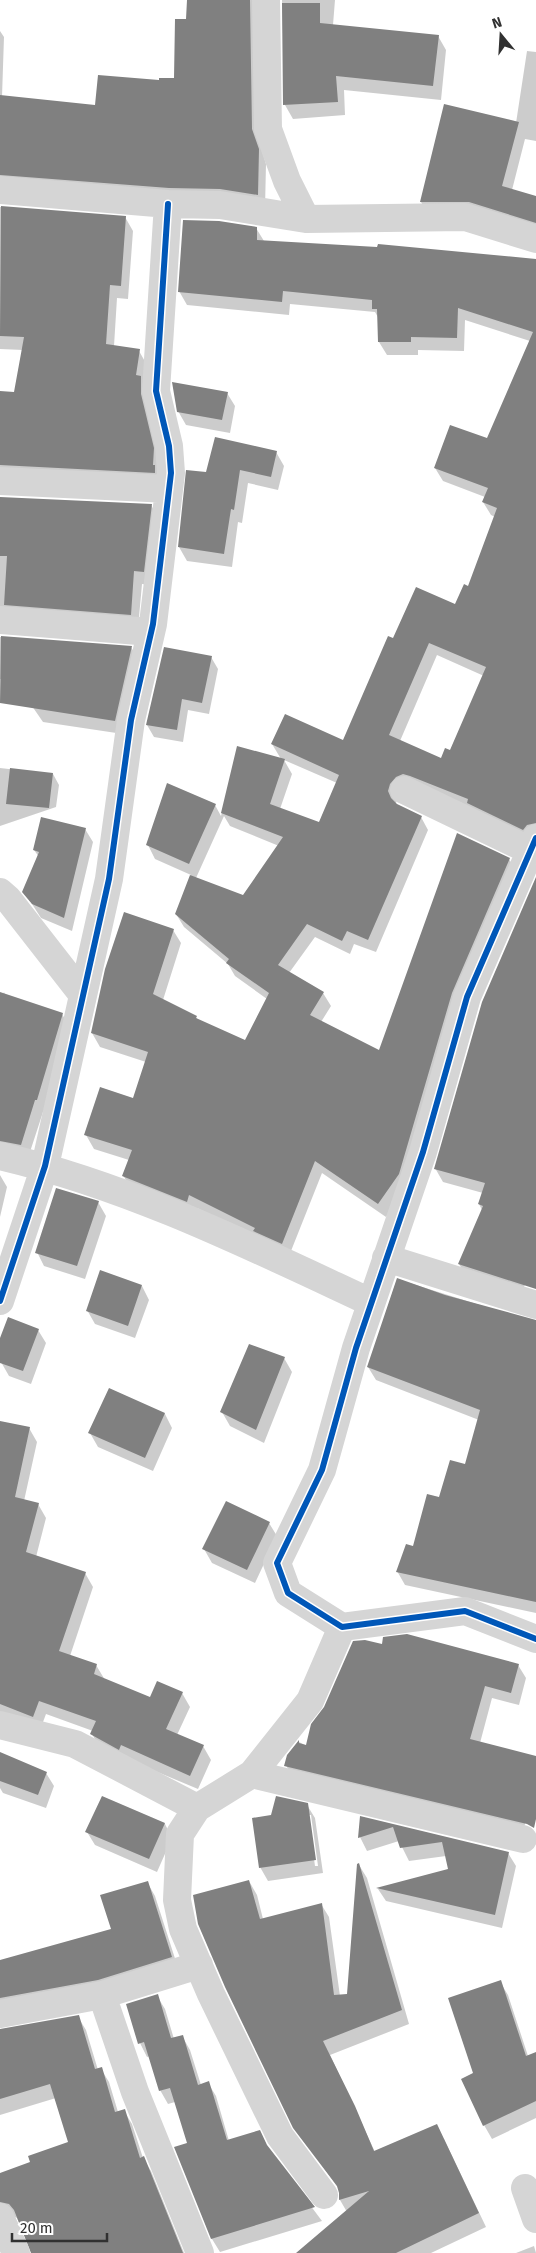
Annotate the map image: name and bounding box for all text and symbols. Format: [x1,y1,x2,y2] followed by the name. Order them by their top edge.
[476,10,526,60] north arrow
[490,14,504,33] text: N
[12,2210,108,2242] scale bar
[20,2219,53,2237] text: 20 m

